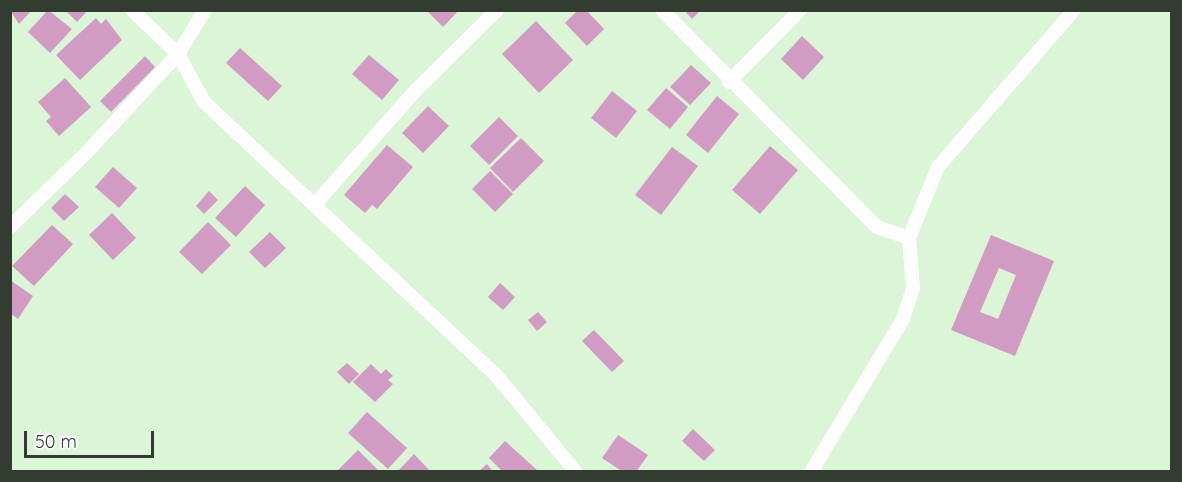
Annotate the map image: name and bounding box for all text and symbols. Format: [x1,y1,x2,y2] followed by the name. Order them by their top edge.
[27,419,158,457] scale bar
[35,430,77,453] text: 50 m

